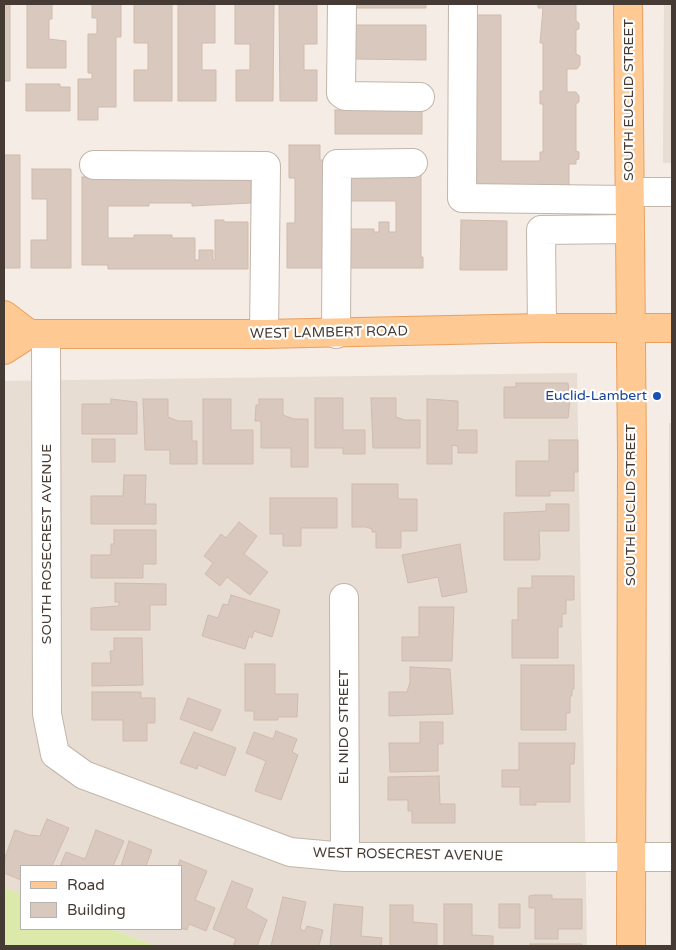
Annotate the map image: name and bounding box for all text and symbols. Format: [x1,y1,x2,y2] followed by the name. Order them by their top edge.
[621,19,637,181] street label: SOUTH EUCLID STREET
[250,323,408,343] street label: WEST LAMBERT ROAD
[545,388,647,404] place label: Euclid-Lambert
[651,390,663,402] marker: Euclid-Lambert
[623,424,639,586] street label: SOUTH EUCLID STREET
[39,444,55,644] street label: SOUTH ROSECREST AVENUE
[336,670,352,784] street label: EL NIDO STREET
[313,845,503,865] street label: WEST ROSECREST AVENUE
[20,865,182,930] legend
[67,876,105,894] text: Road
[67,901,126,919] text: Building

